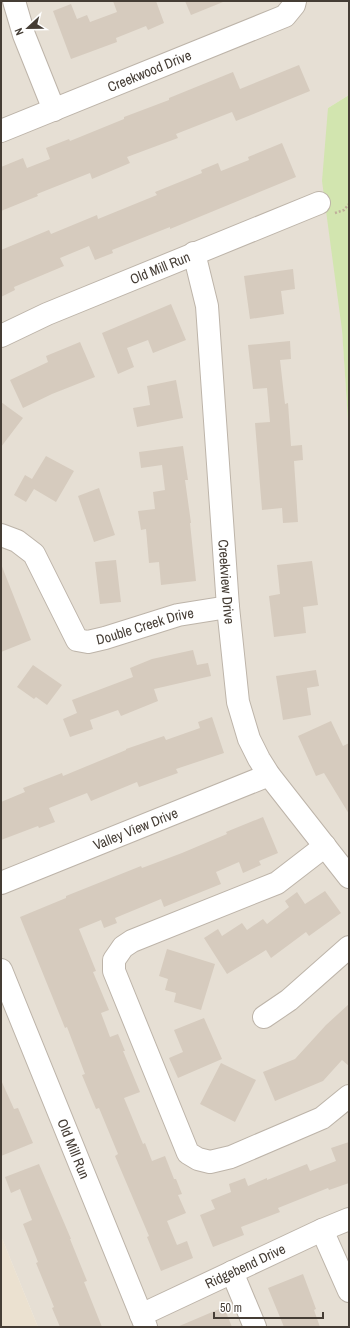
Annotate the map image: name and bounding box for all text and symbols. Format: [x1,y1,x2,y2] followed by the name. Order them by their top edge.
[8,8,48,48] north arrow
[11,26,26,37] text: N
[105,46,194,96] street label: Creekwood Drive
[127,248,193,288] street label: Old Mill Run
[214,539,239,625] street label: Creekview Drive
[94,604,195,649] street label: Double Creek Drive
[91,804,180,854] street label: Valley View Drive
[53,1116,94,1182] street label: Old Mill Run
[202,1239,288,1293] street label: Ridgebend Drive
[214,1294,323,1320] scale bar
[220,1300,242,1316] text: 50 m

